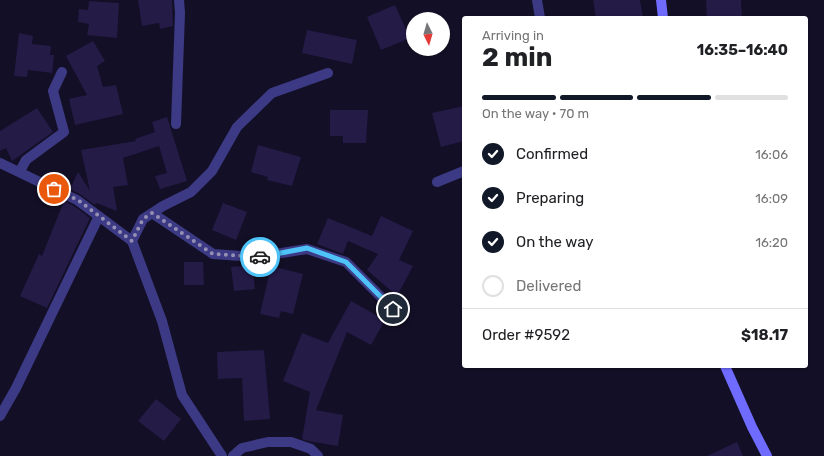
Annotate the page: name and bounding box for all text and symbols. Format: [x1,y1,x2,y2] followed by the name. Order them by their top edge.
[406,12,450,56] north arrow
[406,12,450,56] map controls
[482,28,544,43] text: Arriving in
[697,41,788,59] text: 16:35–16:40
[482,42,552,73] text: 2 min
[482,106,589,121] text: On the way · 70 m
[482,143,504,165] icon: check
[516,145,588,163] text: Confirmed
[755,147,788,162] text: 16:06
[37,172,71,206] pin
[43,178,65,200] icon: bag
[482,187,504,209] icon: check
[516,189,584,207] text: Preparing
[755,191,788,206] text: 16:09
[482,231,504,253] icon: check
[516,233,594,251] text: On the way
[755,235,788,250] text: 16:20
[240,237,280,277] courier
[249,246,271,268] icon: car
[516,277,581,295] text: Delivered
[376,292,410,326] pin
[382,298,404,320] icon: home
[482,326,570,344] text: Order #9592
[741,326,788,344] text: $18.17

